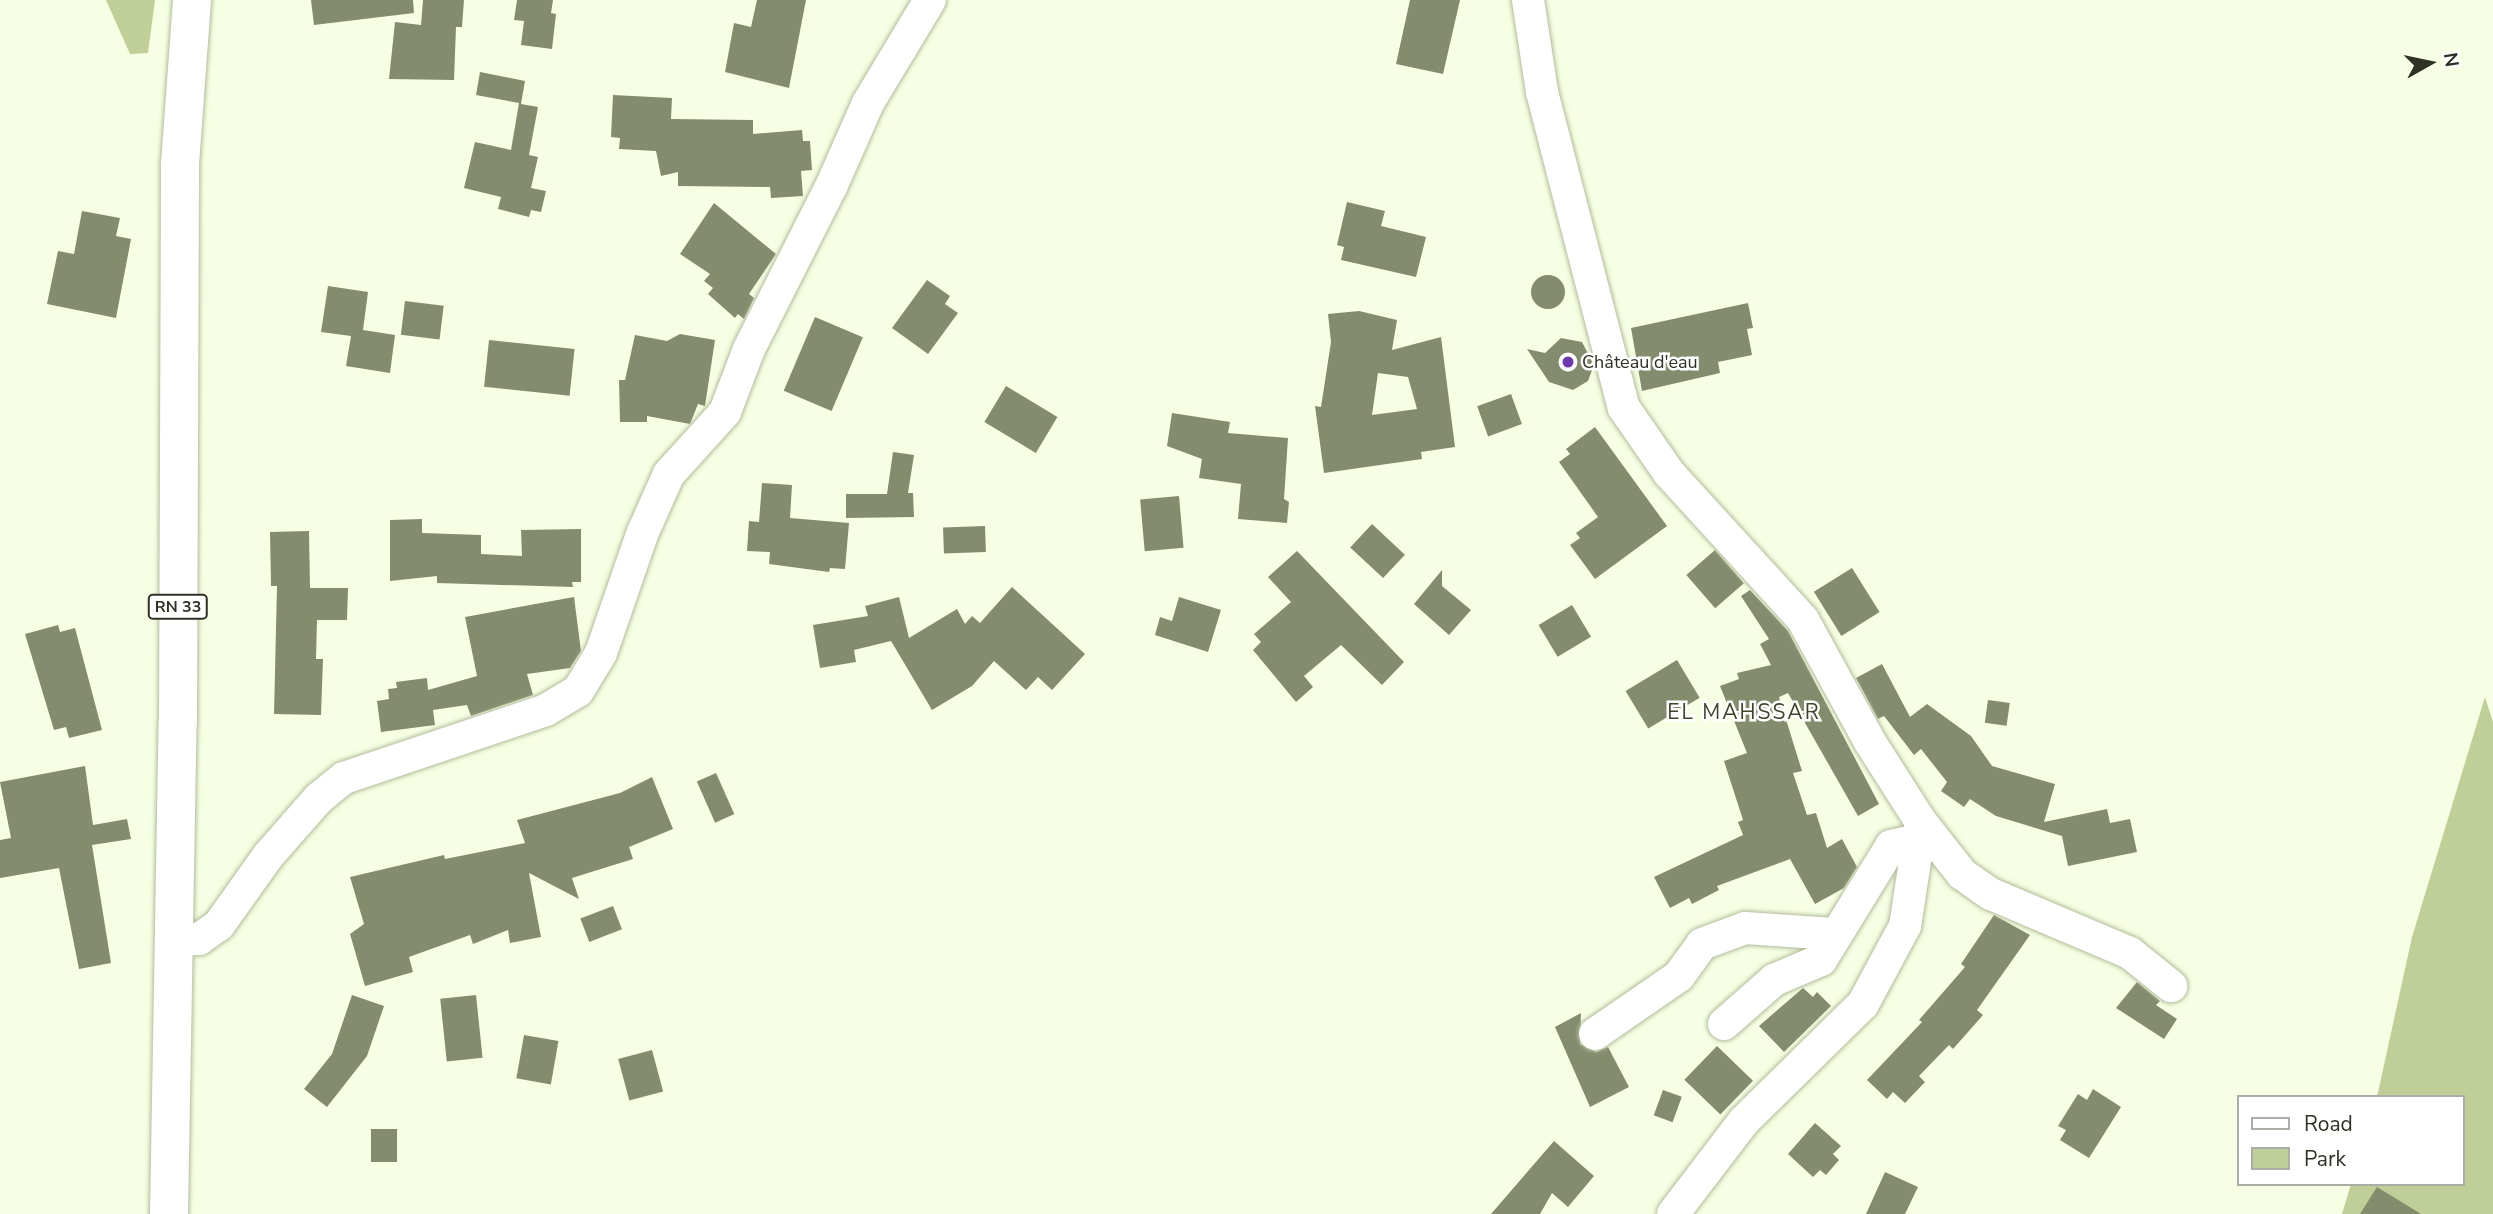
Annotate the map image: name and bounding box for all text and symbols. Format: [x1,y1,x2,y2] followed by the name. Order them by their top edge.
[2395,28,2465,98] north arrow
[2437,51,2465,69] text: N
[1582,351,1698,373] place label: Château d'eau
[1560,354,1576,370] marker: Château d'eau
[146,594,210,620] road number: RN 33
[1669,699,1819,725] district label: EL MAHSSAR
[2238,1095,2465,1186] legend
[2304,1110,2353,1138] text: Road
[2304,1145,2346,1173] text: Park

